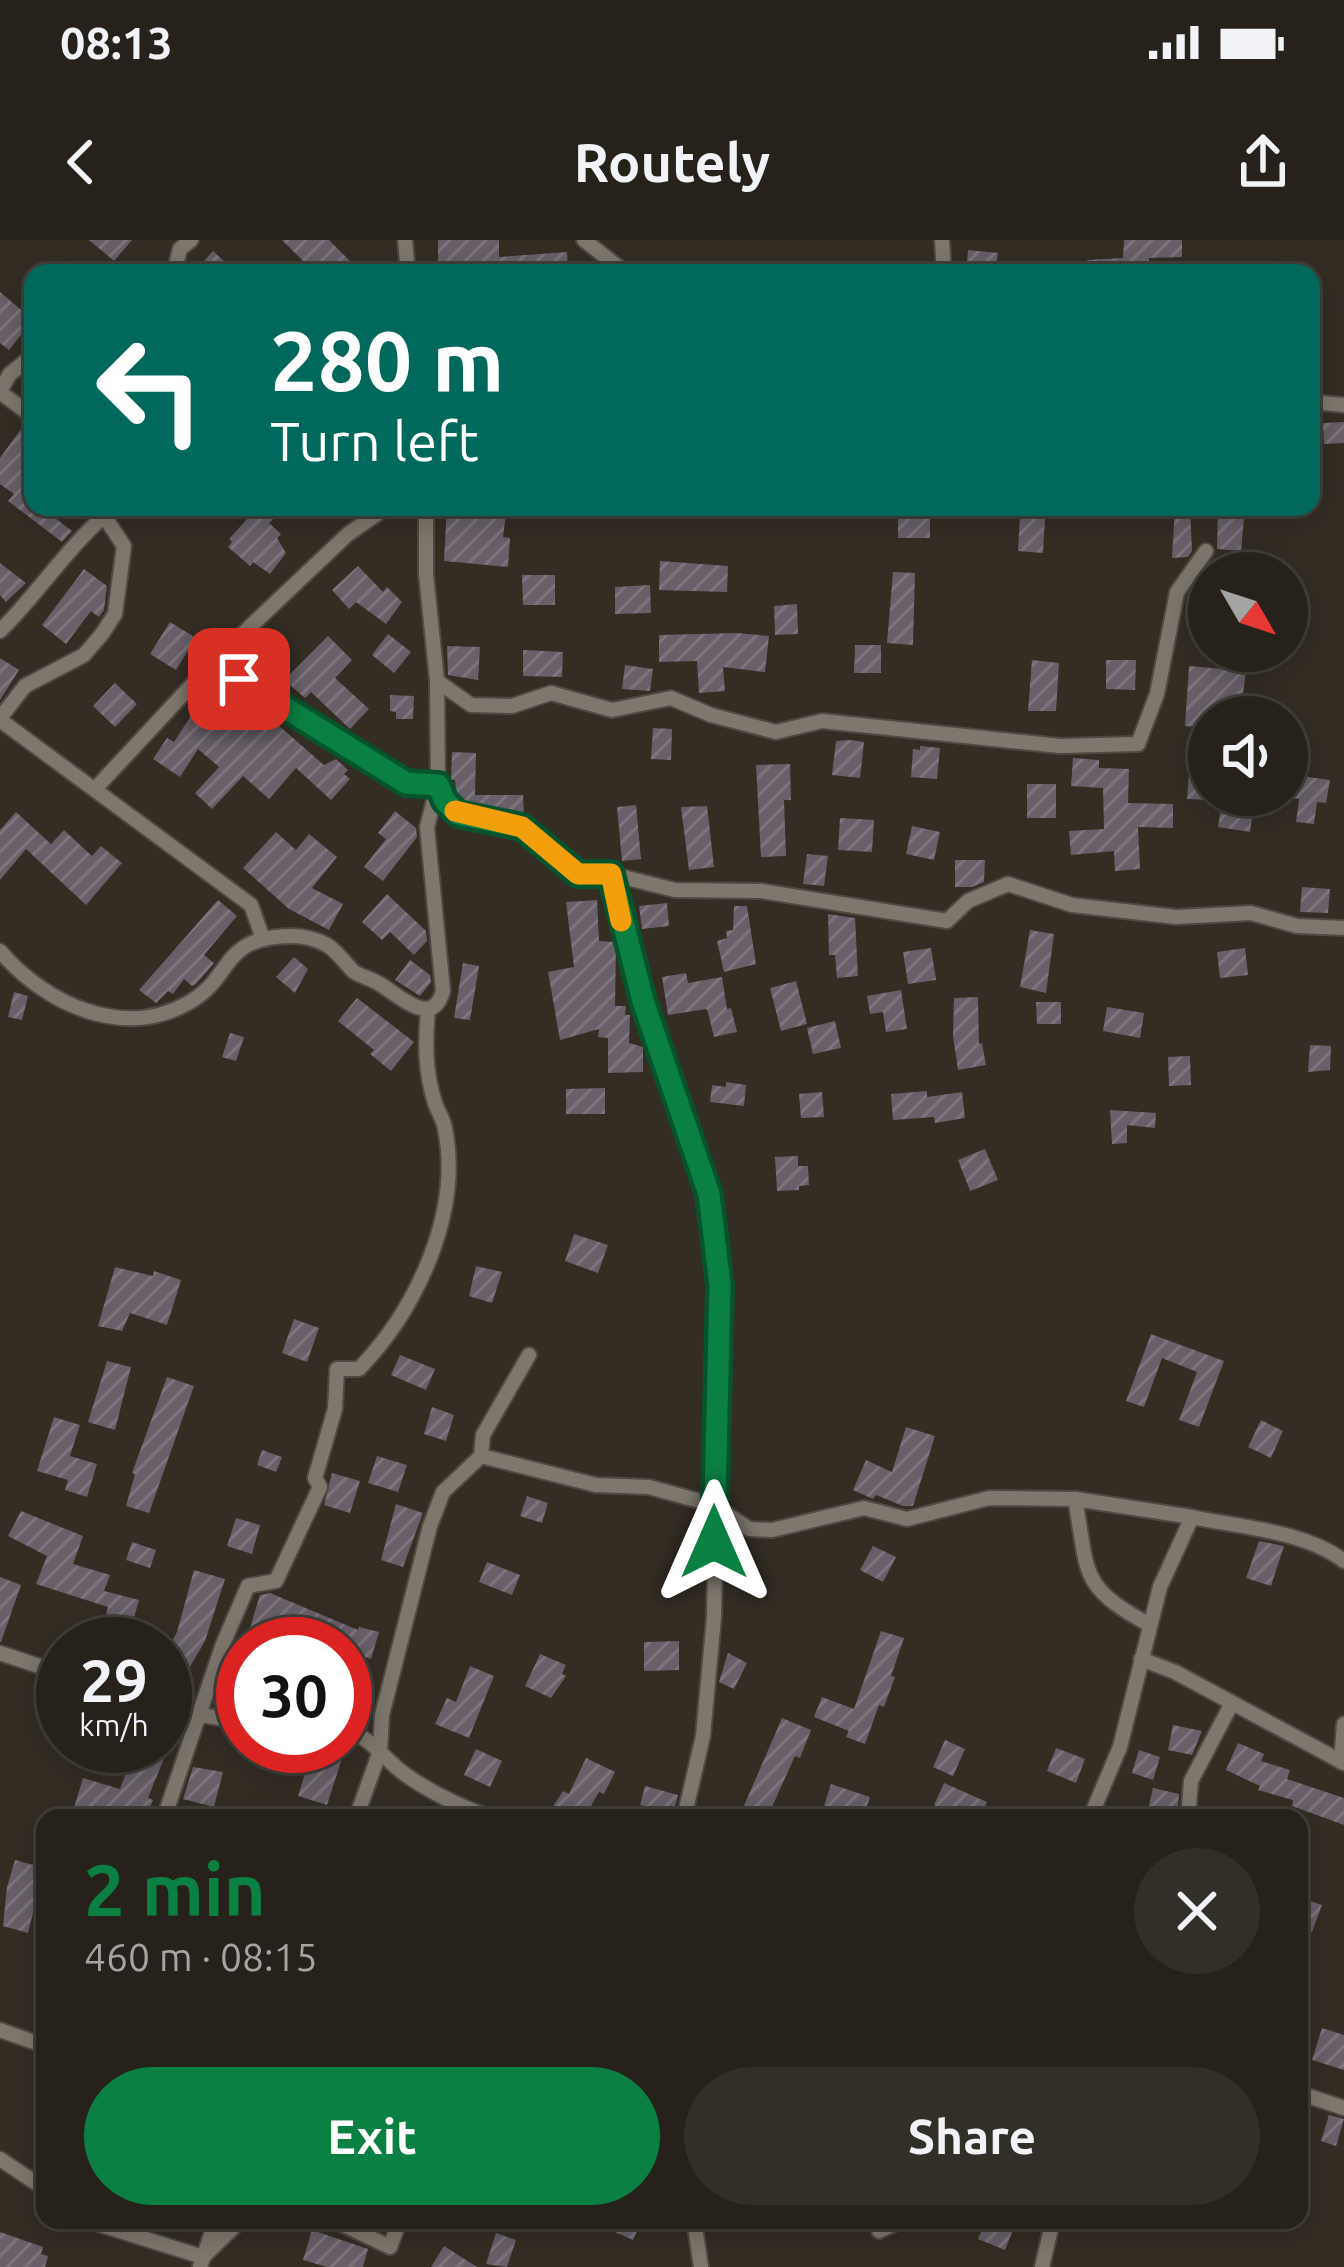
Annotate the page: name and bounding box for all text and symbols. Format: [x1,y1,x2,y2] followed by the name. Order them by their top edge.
[60,17,173,68] text: 08:13
[48,129,114,195] icon: back
[1230,129,1296,195] icon: share
[574,132,770,192] text: Routely
[72,312,228,468] icon: left
[270,313,504,407] text: 280 m
[270,411,479,471] text: Turn left
[1188,552,1308,672] north arrow
[1188,552,1308,816] map controls
[188,628,290,730] pin
[206,646,272,712] icon: arrive
[1188,696,1308,816] button: sound
[651,1479,777,1605] position arrow
[216,1617,372,1773] speed limit sign: 30
[80,1646,148,1713] text: 29
[79,1708,149,1742] text: km/h
[1134,1848,1260,1974] button: close
[84,1849,266,1930] text: 2 min
[84,1935,318,1978] text: 460 m · 08:15
[84,2067,660,2205] button: Exit
[684,2067,1260,2205] button: Share

